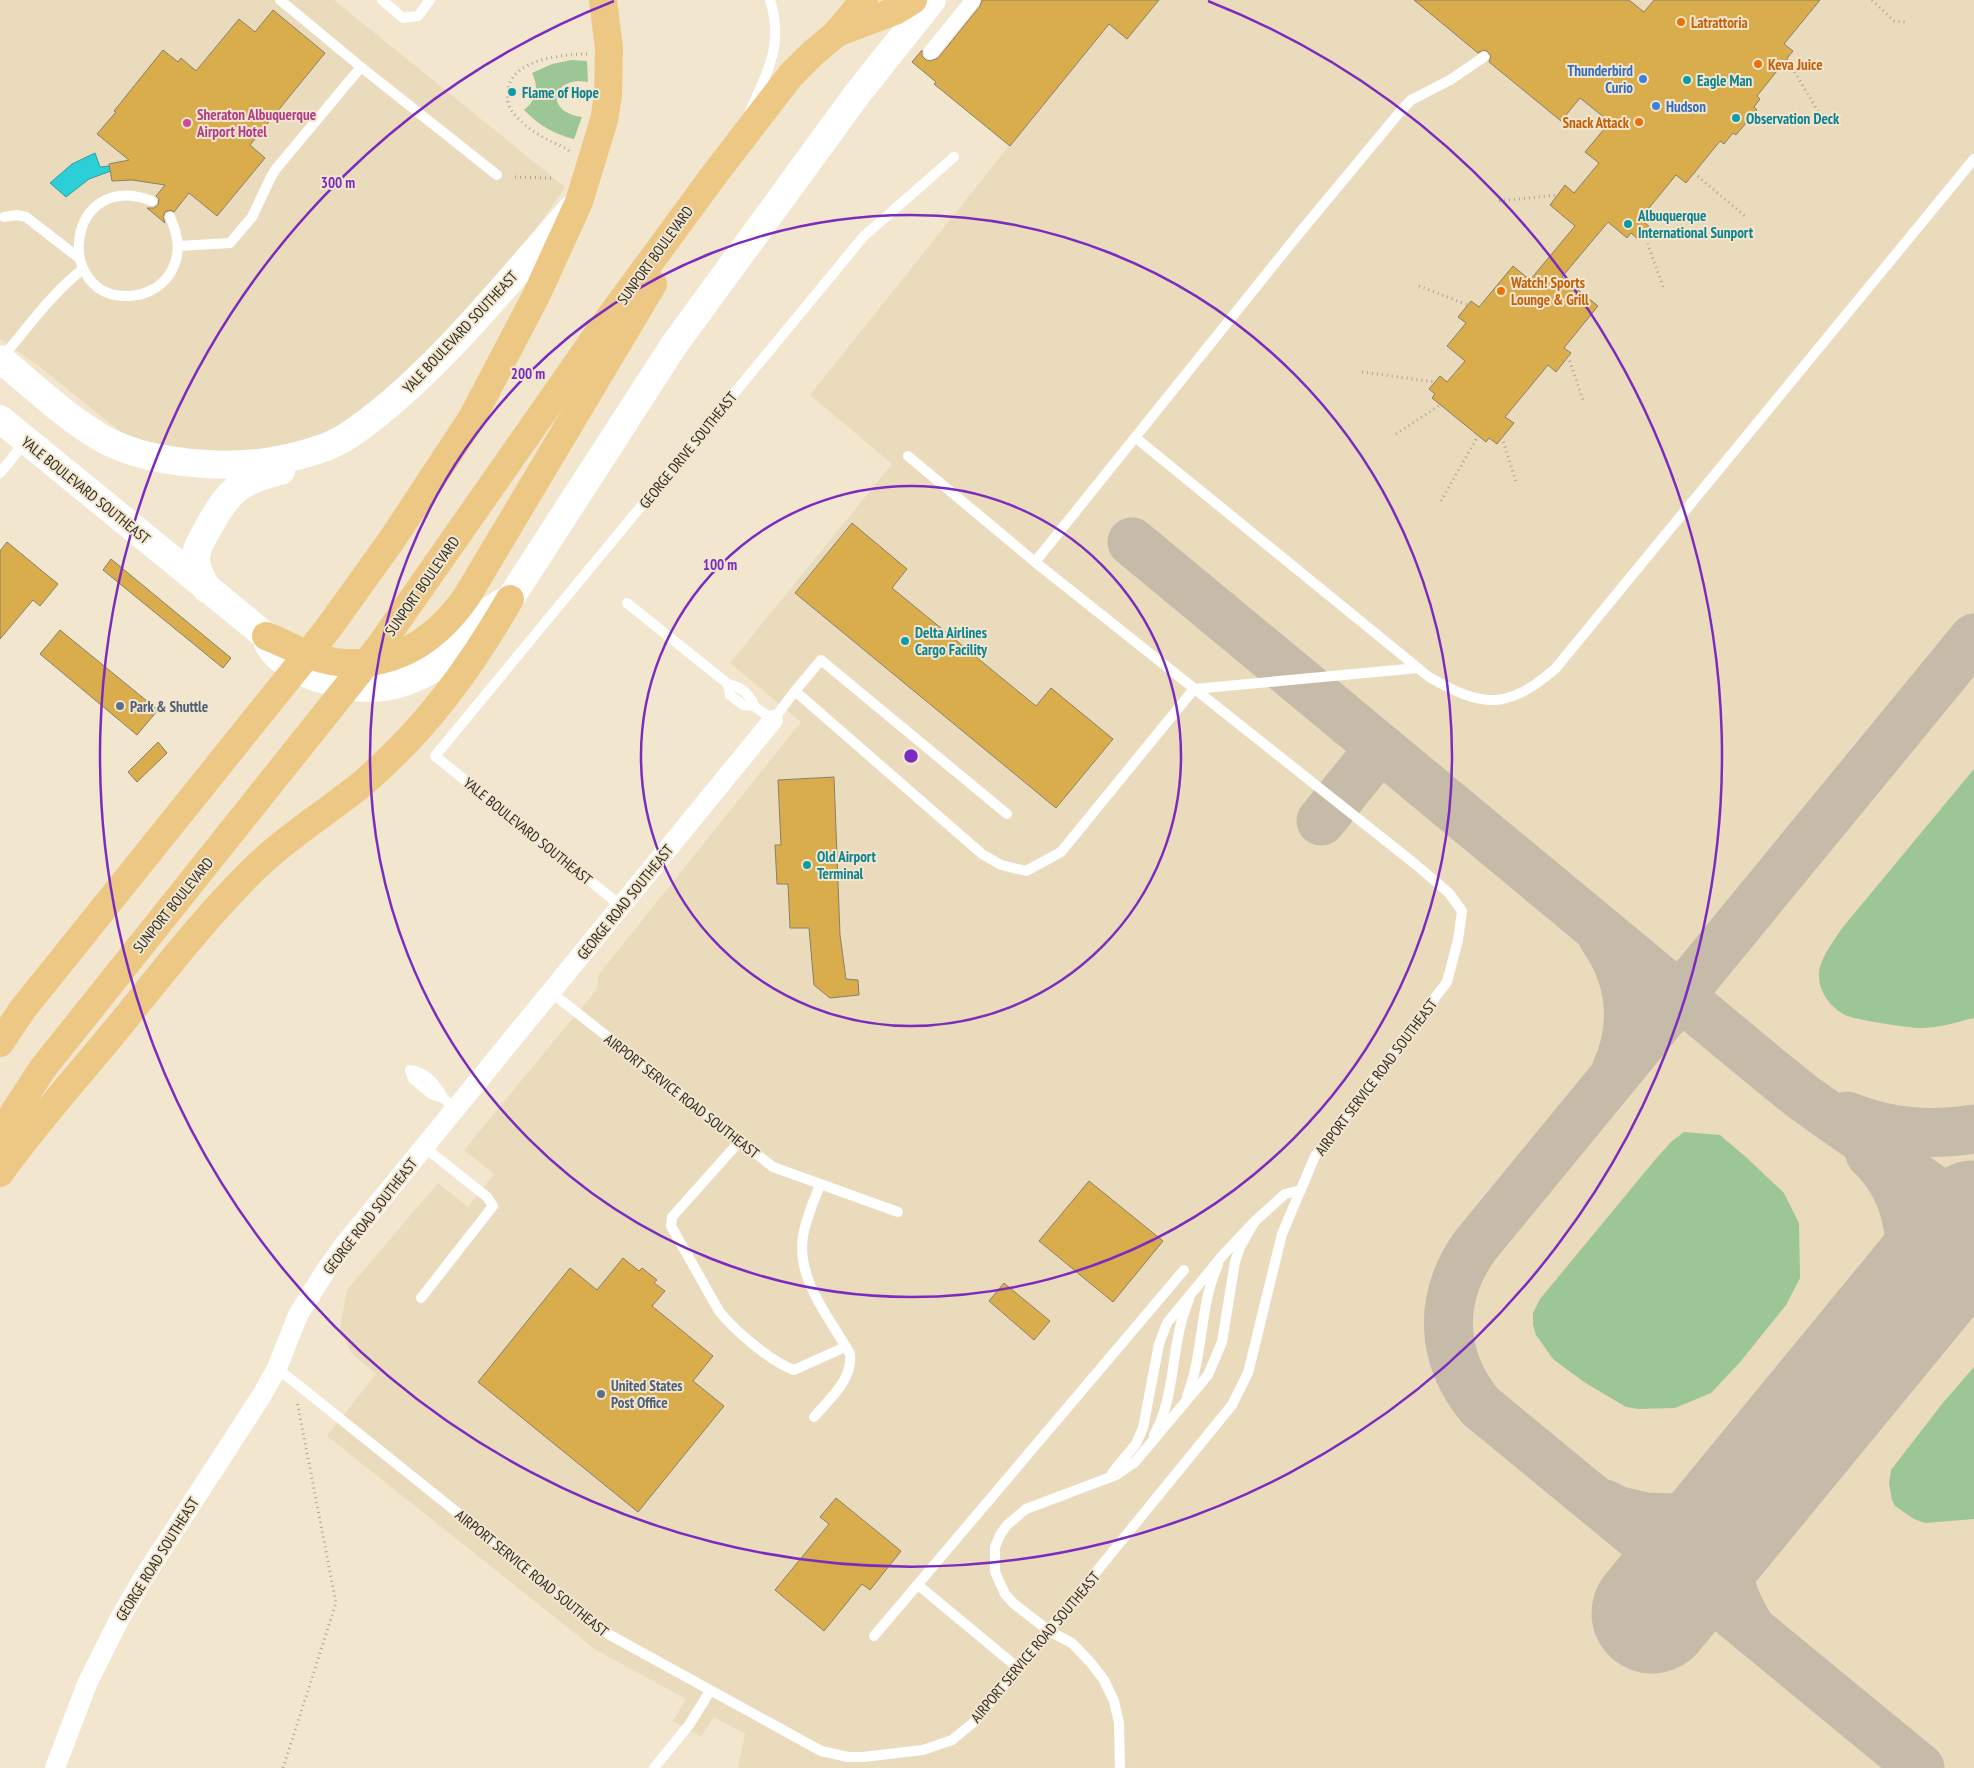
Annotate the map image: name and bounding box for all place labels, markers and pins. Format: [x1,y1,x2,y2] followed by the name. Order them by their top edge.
[1691,13,1748,32] place label: Latrattoria
[1675,16,1687,28] marker: Latrattoria
[1768,55,1823,74] place label: Keva Juice
[1752,58,1764,70] marker: Keva Juice
[1567,61,1633,97] place label: Thunderbird Curio
[1697,71,1753,90] place label: Eagle Man
[1637,73,1649,85] marker: Thunderbird Curio
[1681,74,1693,86] marker: Eagle Man
[522,83,599,102] place label: Flame of Hope
[506,86,518,98] marker: Flame of Hope
[1666,97,1706,116] place label: Hudson
[1650,100,1662,112] marker: Hudson
[196,105,316,141] place label: Sheraton Albuquerque Airport Hotel
[1746,109,1840,128] place label: Observation Deck
[1730,112,1742,124] marker: Observation Deck
[1562,113,1630,132] place label: Snack Attack
[1633,116,1645,128] marker: Snack Attack
[181,117,193,129] marker: Sheraton Albuquerque Airport Hotel
[1637,206,1754,242] place label: Albuquerque International Sunport
[1622,218,1634,230] marker: Albuquerque International Sunport
[1510,273,1589,309] place label: Watch! Sports Lounge & Grill
[1495,285,1507,297] marker: Watch! Sports Lounge & Grill
[915,623,988,659] place label: Delta Airlines Cargo Facility
[899,635,911,647] marker: Delta Airlines Cargo Facility
[130,697,208,716] place label: Park & Shuttle
[114,700,126,712] marker: Park & Shuttle
[902,747,920,765] centre of rings
[817,847,877,883] place label: Old Airport Terminal
[801,859,813,871] marker: Old Airport Terminal
[611,1376,683,1412] place label: United States Post Office
[595,1388,607,1400] marker: United States Post Office

